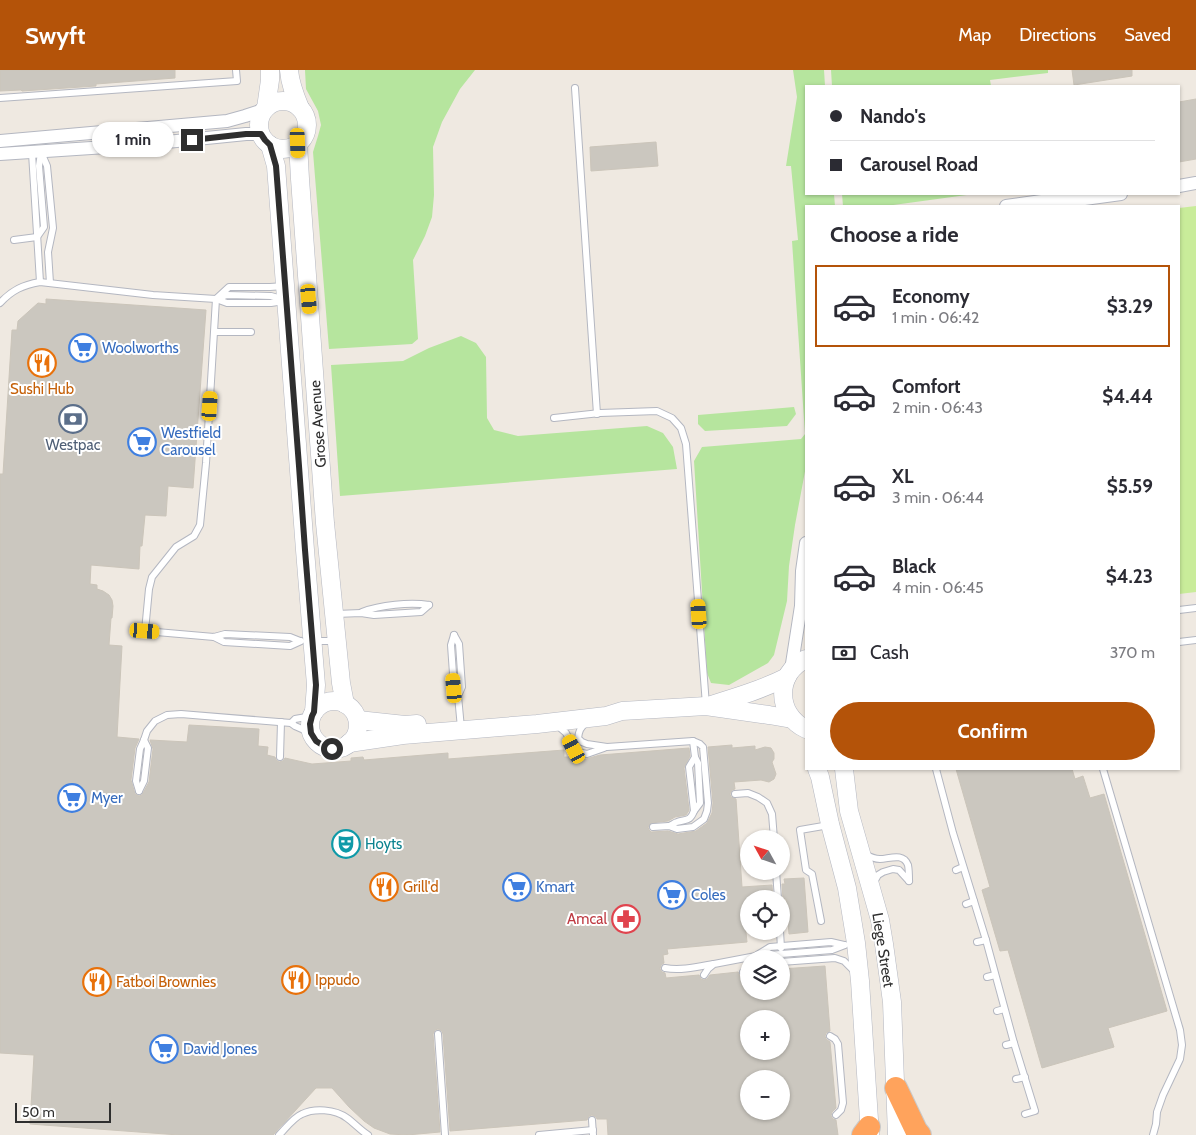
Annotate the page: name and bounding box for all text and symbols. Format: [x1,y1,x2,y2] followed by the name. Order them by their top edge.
[25,21,85,50] text: Swyft
[958,24,991,46] text: Map
[1019,24,1096,46] text: Directions
[1124,24,1171,46] text: Saved
[860,105,926,128] text: Nando's
[92,122,174,158] callout: 1 min
[289,128,306,158] car
[181,129,203,151] route end
[115,130,151,149] text: 1 min
[860,153,978,176] text: Carousel Road
[830,221,959,248] text: Choose a ride
[300,283,317,315] car
[832,284,877,329] icon: car
[892,285,970,308] text: Economy
[1107,295,1153,318] text: $3.29
[892,308,979,327] text: 1 min · 06:42
[68,333,98,363] supermarket icon: Woolworths
[102,339,179,357] place label: Woolworths
[27,348,57,378] restaurant icon: Sushi Hub
[832,374,877,419] icon: car
[892,375,961,398] text: Comfort
[306,379,330,468] street label: Grose Avenue
[10,380,74,398] place label: Sushi Hub
[1102,385,1153,408] text: $4.44
[201,391,218,421] car
[892,398,983,417] text: 2 min · 06:43
[58,404,88,434] bank icon: Westpac
[161,424,221,459] place label: Westfield Carousel
[127,427,157,457] supermarket icon: Westfield Carousel
[46,436,101,454] place label: Westpac
[832,464,877,509] icon: car
[892,465,913,488] text: XL
[1107,475,1153,498] text: $5.59
[892,488,984,507] text: 3 min · 06:44
[832,554,877,599] icon: car
[892,555,936,578] text: Black
[1106,565,1153,588] text: $4.23
[892,578,984,597] text: 4 min · 06:45
[690,599,707,629] car
[129,622,160,640] car
[830,639,858,667] icon: cash
[870,641,909,664] text: Cash
[1110,643,1155,662] text: 370 m
[445,672,462,704] car
[830,702,1155,760] button: Confirm
[560,732,587,766] car
[321,738,343,760] route start
[57,783,87,813] supermarket icon: Myer
[91,789,123,807] place label: Myer
[331,829,361,859] theatre icon: Hoyts
[740,830,790,880] north arrow
[740,830,790,1120] map controls
[365,835,402,853] place label: Hoyts
[369,872,399,902] restaurant icon: Grill'd
[502,872,532,902] supermarket icon: Kmart
[403,878,438,896] place label: Grill'd
[536,878,575,896] place label: Kmart
[657,880,687,910] supermarket icon: Coles
[691,886,726,904] place label: Coles
[740,890,790,940] button: locate
[611,904,641,934] pharmacy icon: Amcal
[567,910,607,928] place label: Amcal
[868,911,898,989] street label: Liege Street
[740,950,790,1000] button: layers
[281,965,311,995] restaurant icon: Ippudo
[82,967,112,997] restaurant icon: Fatboi Brownies
[315,971,360,989] place label: Ippudo
[116,973,216,991] place label: Fatboi Brownies
[740,1010,790,1060] button: +
[149,1034,179,1064] supermarket icon: David Jones
[183,1040,257,1058] place label: David Jones
[740,1070,790,1120] button: −
[15,1100,111,1123] scale bar
[22,1103,55,1121] text: 50 m

